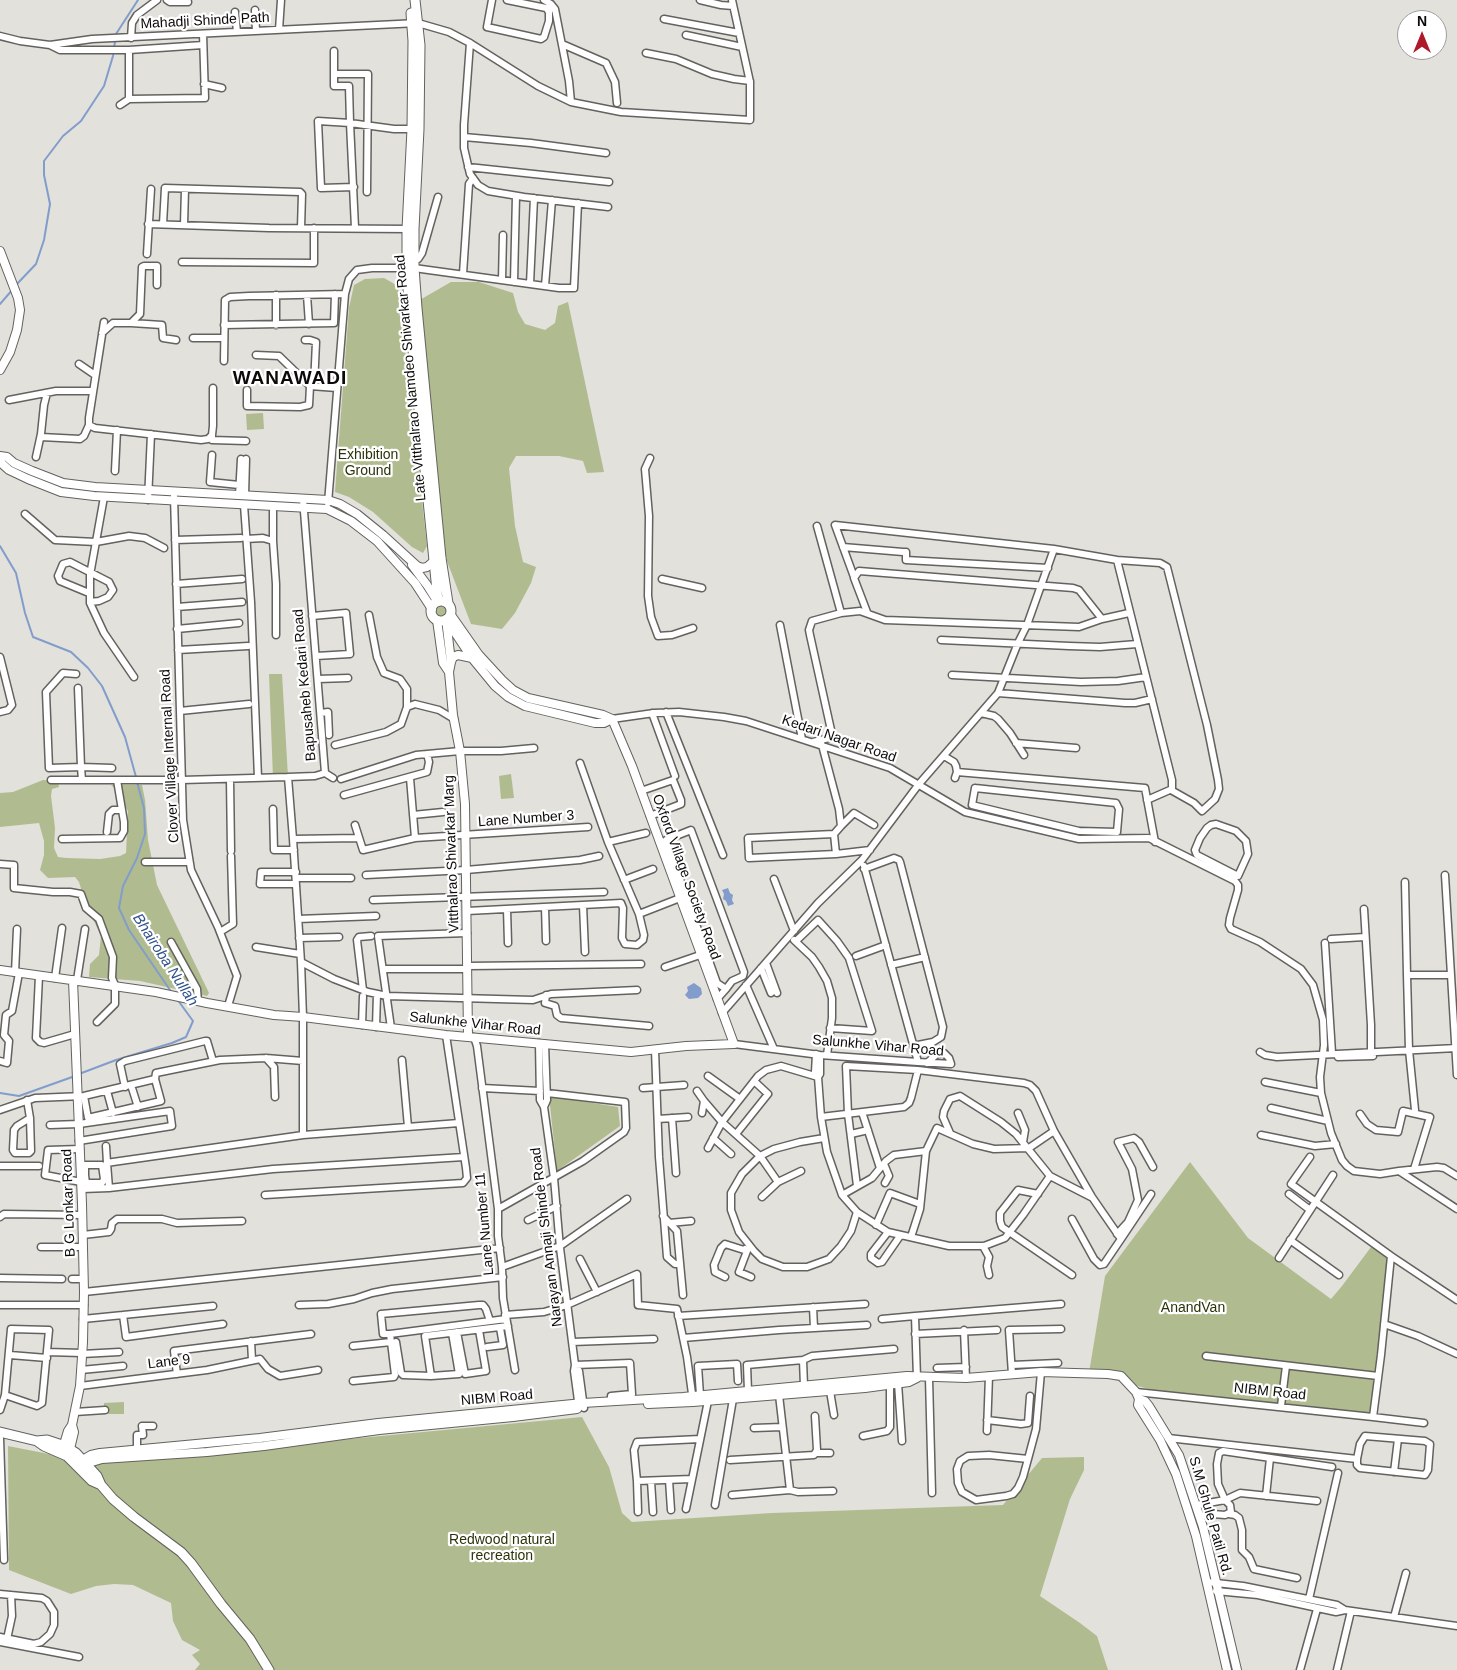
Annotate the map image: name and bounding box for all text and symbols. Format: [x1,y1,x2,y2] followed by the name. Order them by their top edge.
[140,9,270,33] street label: Mahadji Shinde Path
[1397,10,1447,60] north arrow
[1417,13,1427,29] text: N
[392,254,430,502] street label: Late Vitthalrao Namdeo Shivarkar Road
[232,368,348,390] district label: WANAWADI
[338,447,398,480] park label: Exhibition Ground
[290,608,320,762] street label: Bapusaheb Kedari Road
[157,669,183,843] street label: Clover Village Internal Road
[780,712,898,766] street label: Kedari Nagar Road
[441,775,463,933] street label: Vitthalrao Shivarkar Marg
[648,792,724,962] street label: Oxford Village Society Road
[477,807,575,831] street label: Lane Number 3
[128,910,202,1010] water label: Bhairoba Nullah
[408,1009,542,1039] street label: Salunkhe Vihar Road
[811,1032,945,1060] street label: Salunkhe Vihar Road
[528,1146,566,1328] street label: Narayan Annaji Shinde Road
[59,1149,79,1257] street label: B G Lonkar Road
[472,1172,498,1276] street label: Lane Number 11
[1161,1300,1225,1316] park label: AnandVan
[147,1351,191,1373] street label: Lane 9
[1233,1380,1307,1404] street label: NIBM Road
[460,1386,534,1410] street label: NIBM Road
[1185,1455,1235,1577] street label: S.M Ghule Patil Rd.
[449,1532,555,1564] park label: Redwood natural recreation

